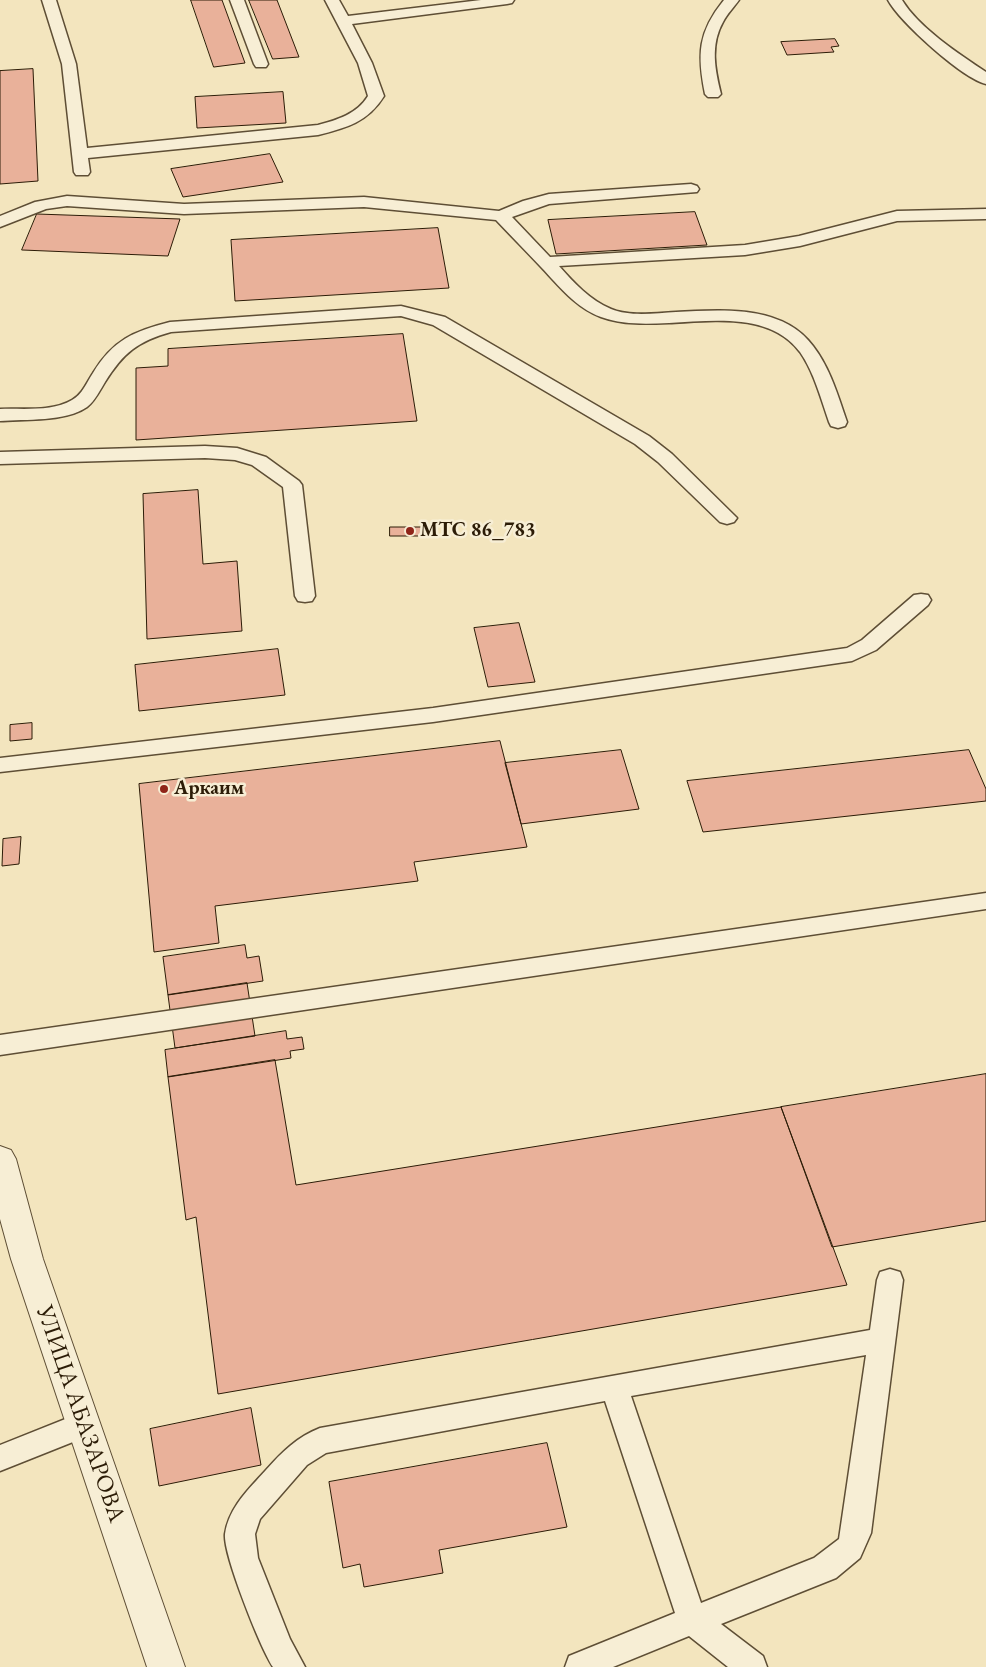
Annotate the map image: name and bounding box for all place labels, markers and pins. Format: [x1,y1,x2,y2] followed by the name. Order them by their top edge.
[420,519,535,543] place label: МТС 86_783
[404,525,416,537] marker: МТС 86_783
[174,777,244,801] place label: Аркаим
[158,783,170,795] marker: Аркаим

